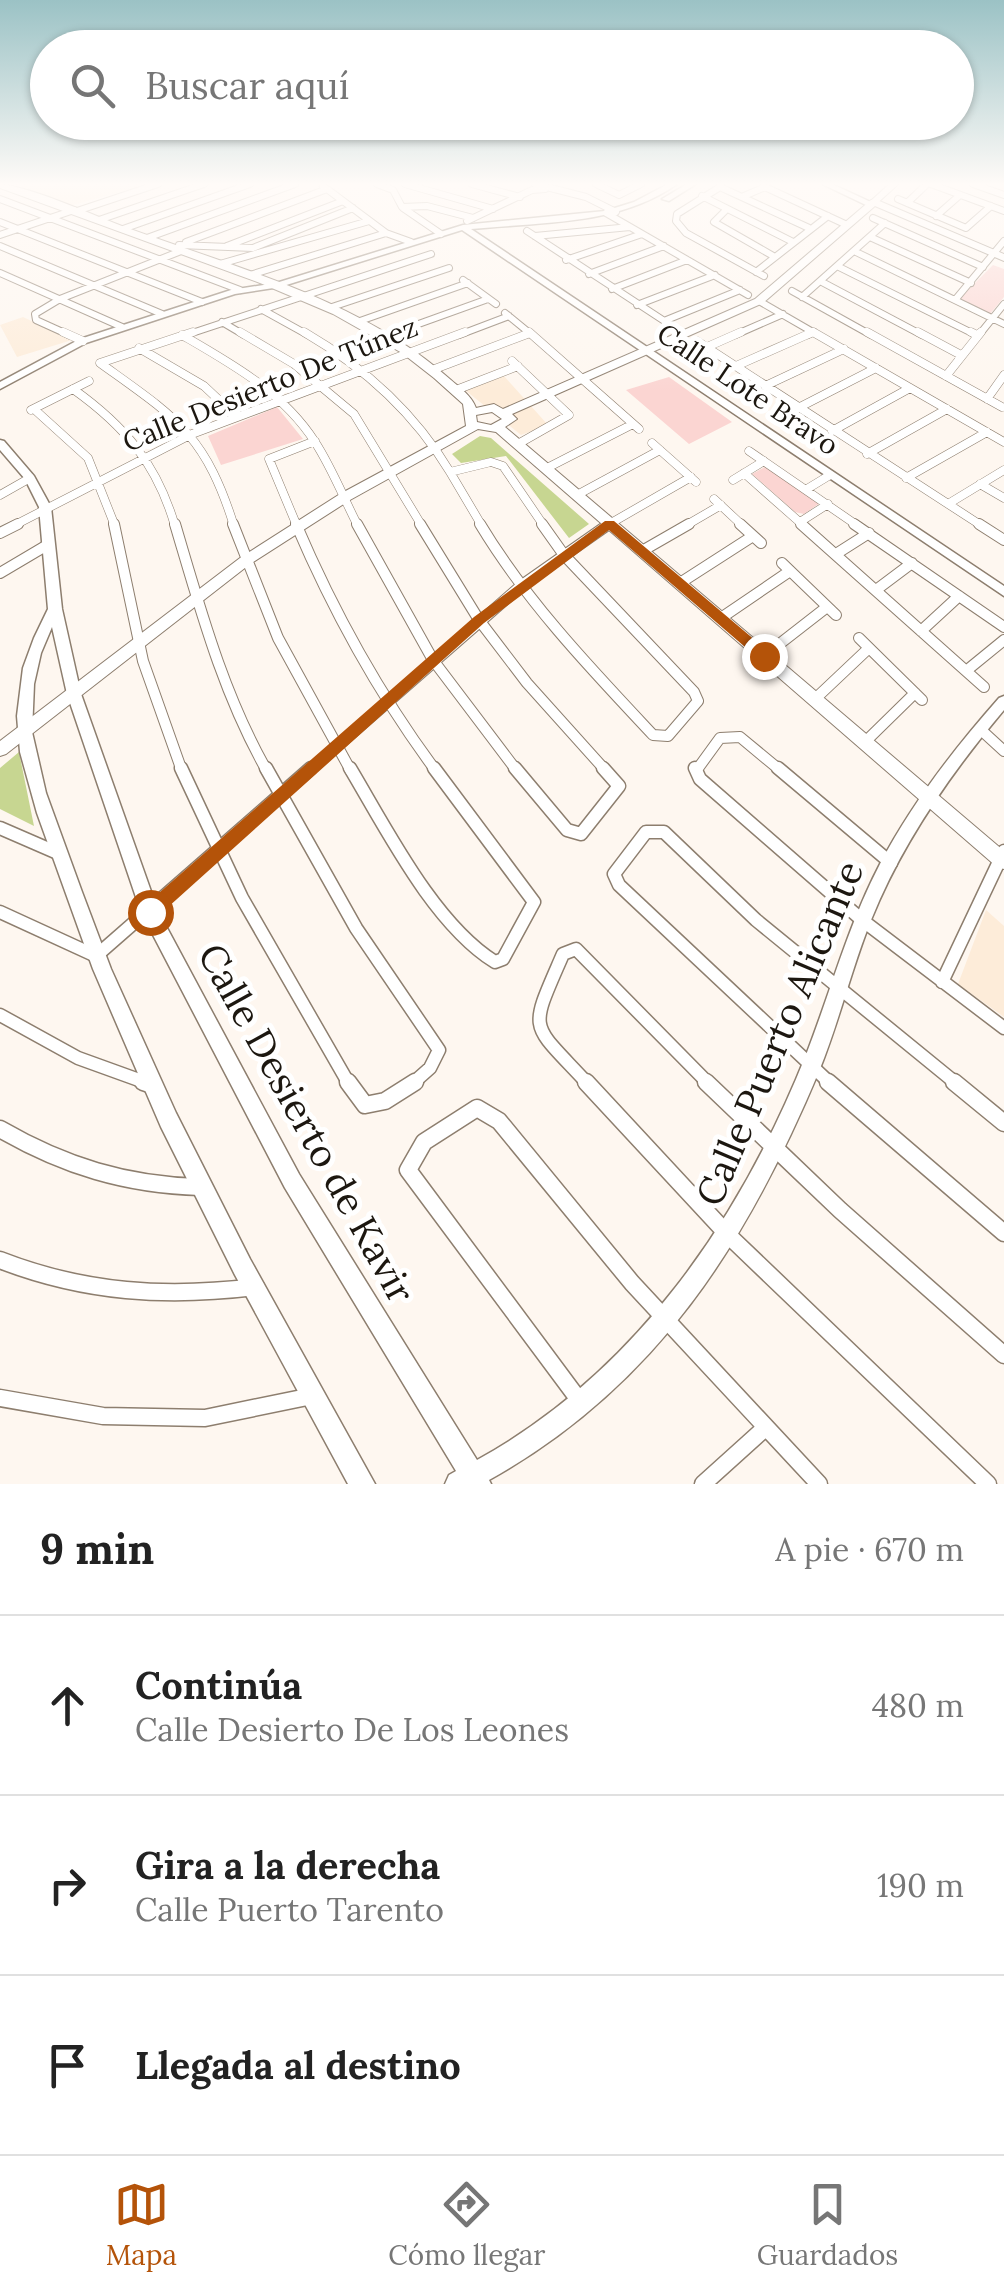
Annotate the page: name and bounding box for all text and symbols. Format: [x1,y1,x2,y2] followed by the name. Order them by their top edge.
[30,30,974,140] search box
[65,58,120,113] icon: search
[145,61,349,109] text: Buscar aquí
[117,308,423,460] street label: Calle Desierto De Túnez
[650,315,846,463] street label: Calle Lote Bravo
[742,634,788,680] route end
[685,853,873,1213] street label: Calle Puerto Alicante
[128,890,174,936] route start
[188,935,426,1312] street label: Calle Desierto de Kavir
[40,1522,154,1576] text: 9 min
[775,1529,964,1570] text: A pie · 670 m
[135,1661,302,1709] text: Continúa
[40,1678,95,1733] icon: ahead
[872,1685,964,1726] text: 480 m
[135,1709,569,1750] text: Calle Desierto De Los Leones
[135,1841,440,1889] text: Gira a la derecha
[40,1858,95,1913] icon: right
[877,1865,964,1906] text: 190 m
[135,1889,444,1930] text: Calle Puerto Tarento
[40,2038,95,2093] icon: arrive
[135,2041,461,2089] text: Llegada al destino
[106,2177,177,2273] tab: Mapa
[388,2177,545,2273] tab: Cómo llegar
[757,2177,898,2273] tab: Guardados

